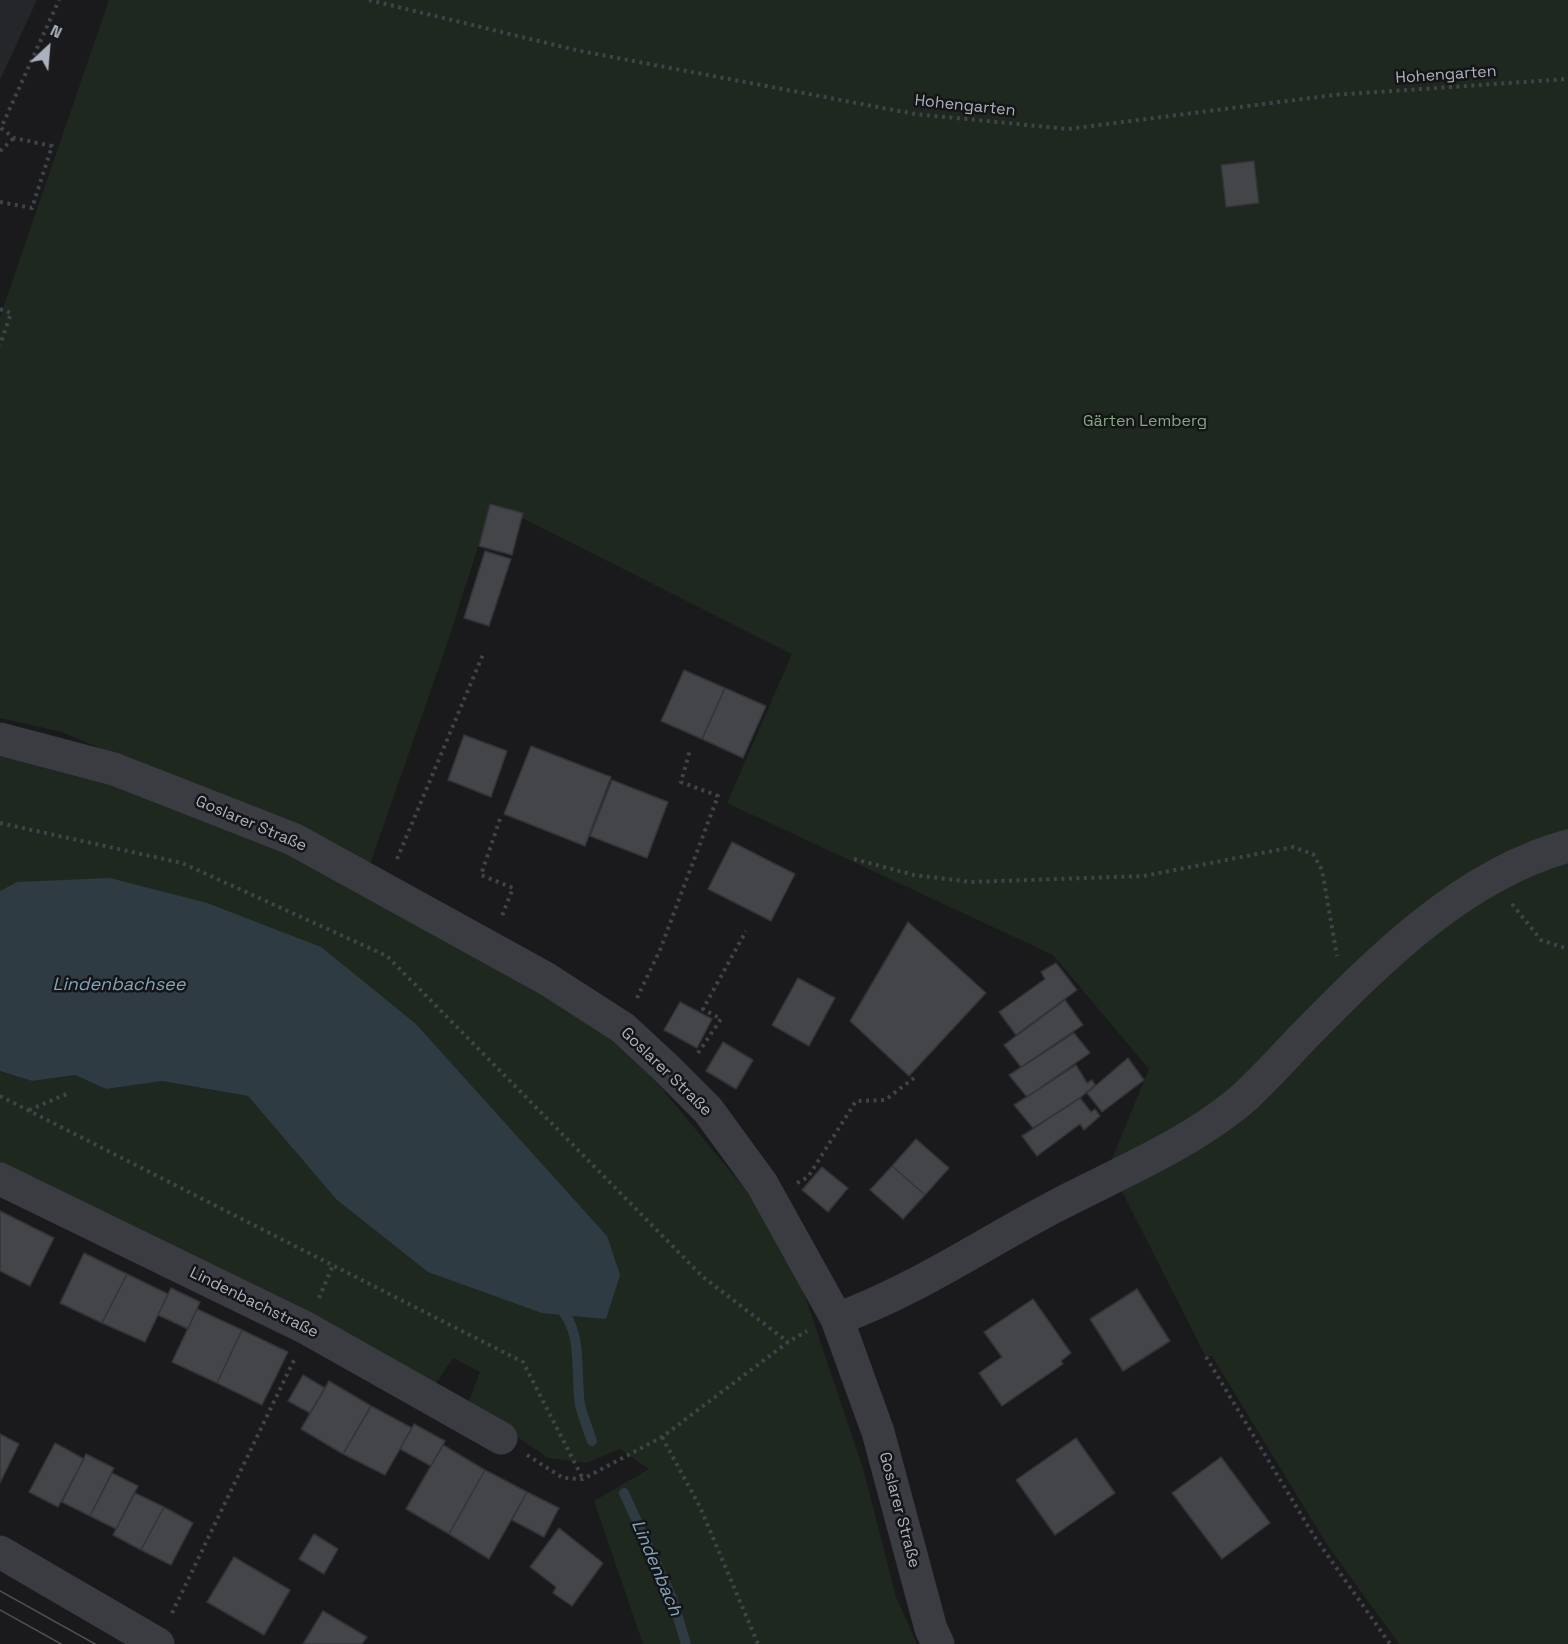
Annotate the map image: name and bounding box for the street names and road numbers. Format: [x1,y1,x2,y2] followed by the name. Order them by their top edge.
[1395,62,1497,88] street label: Hohengarten
[914,91,1016,121] street label: Hohengarten
[192,792,310,856] street label: Goslarer Straße
[617,1024,715,1120] street label: Goslarer Straße
[187,1264,321,1342] street label: Lindenbachstraße
[874,1450,924,1570] street label: Goslarer Straße

